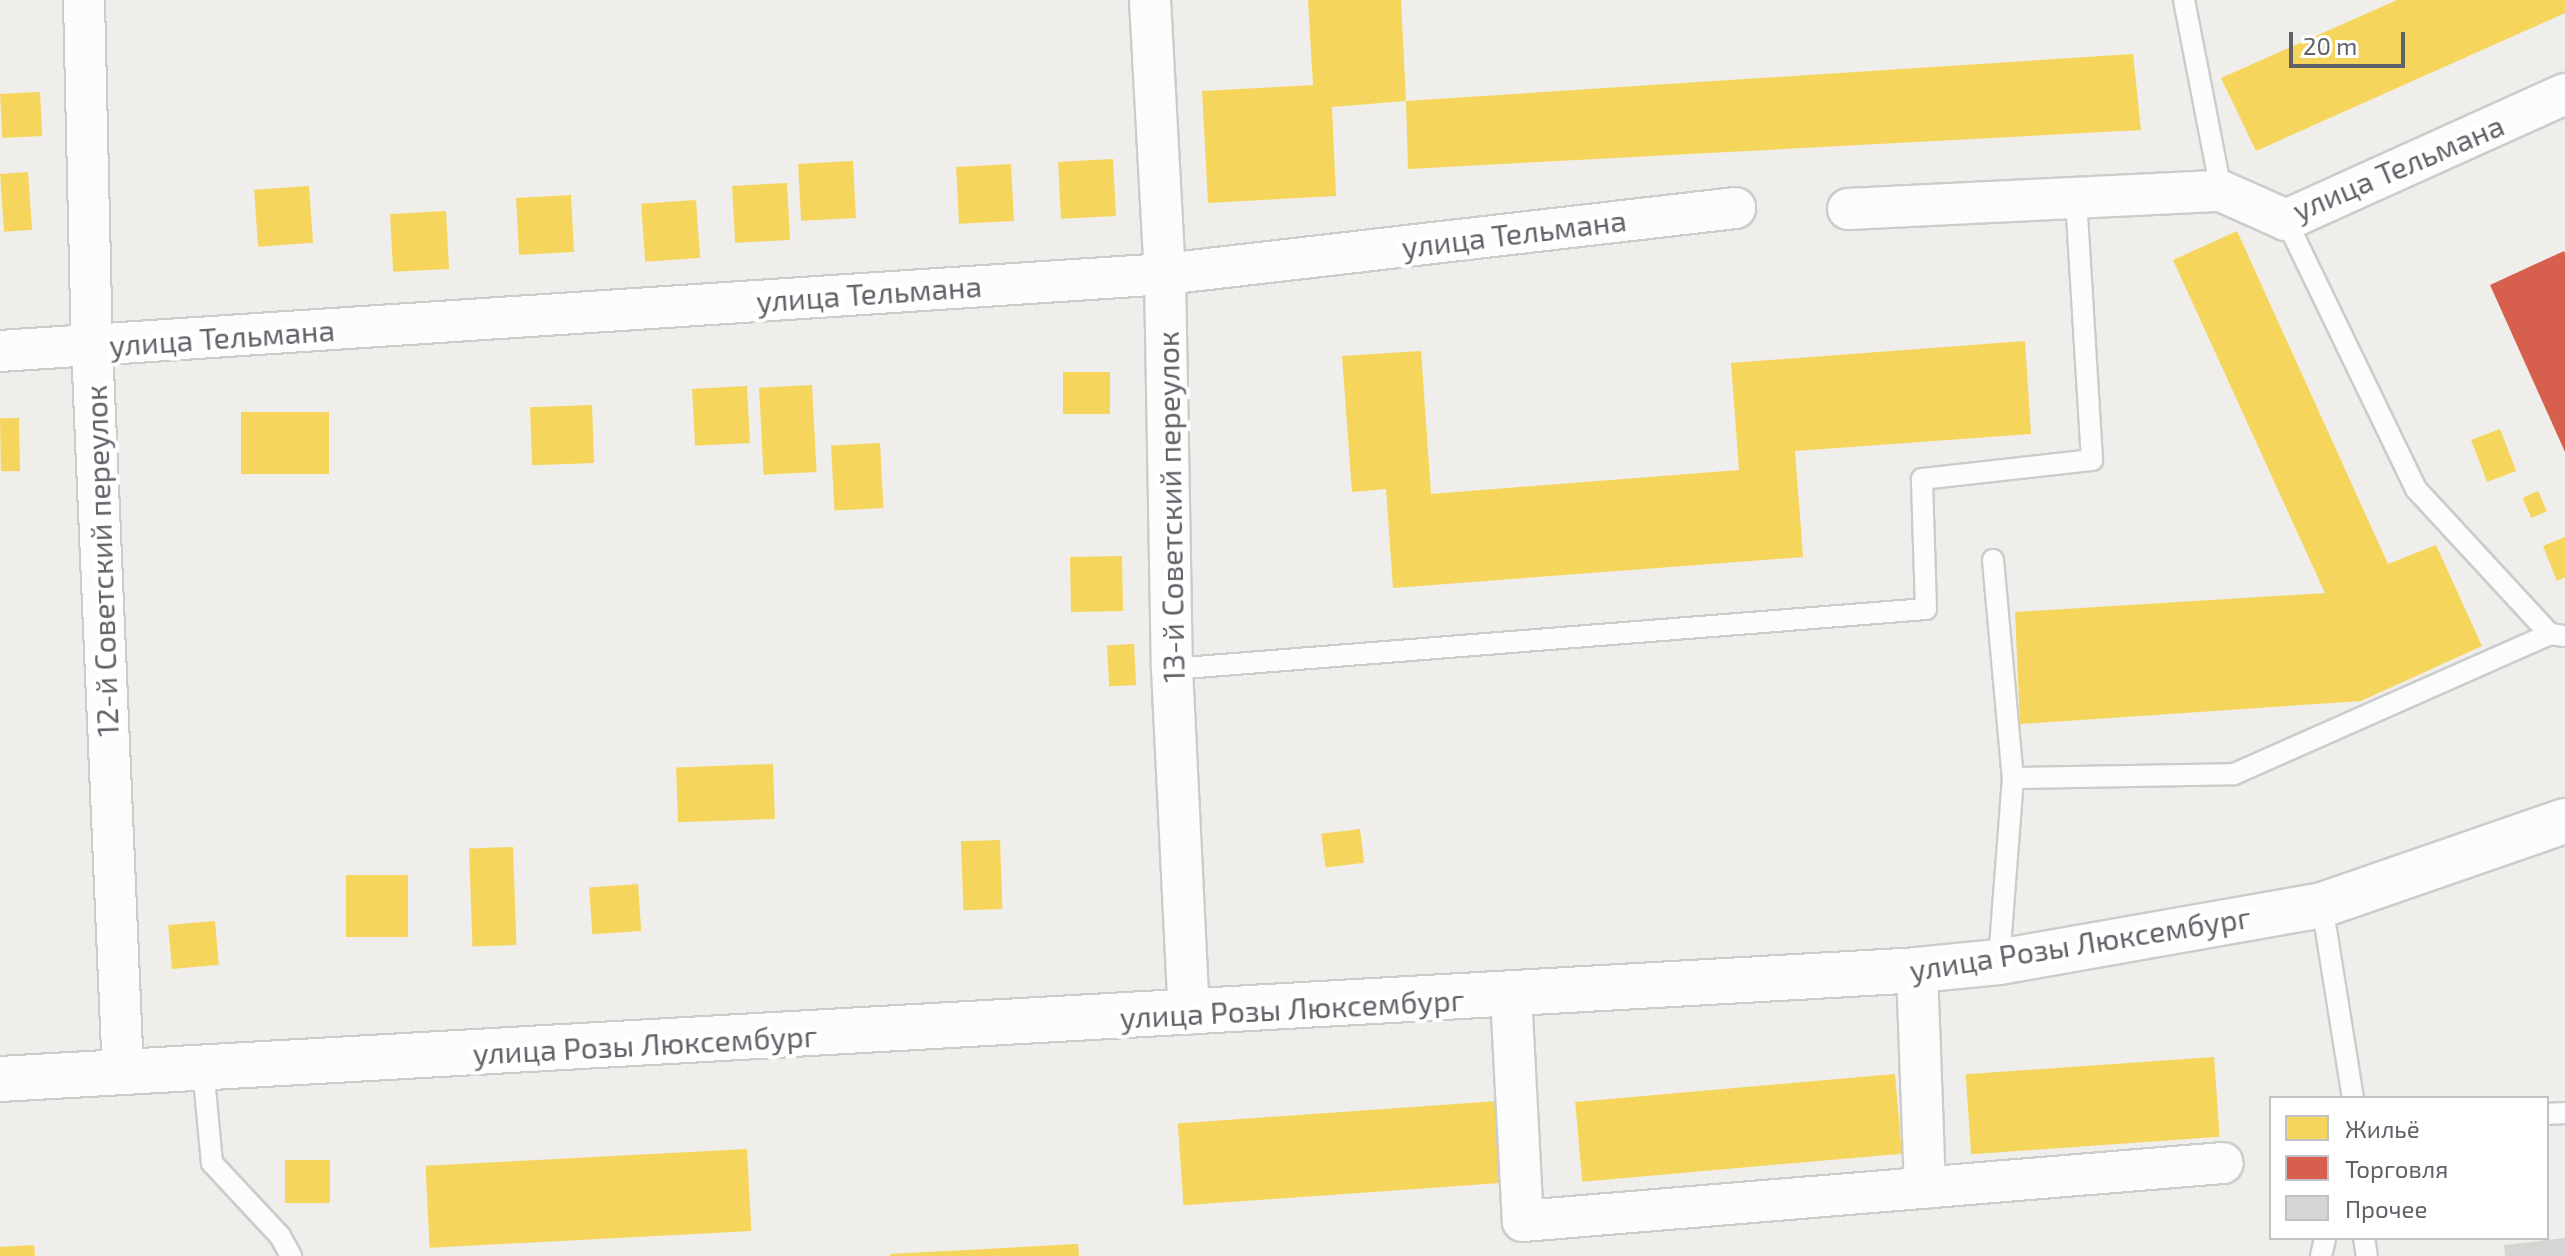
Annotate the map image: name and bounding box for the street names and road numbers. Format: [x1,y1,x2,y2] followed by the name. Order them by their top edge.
[2287,106,2509,228] street label: улица Тельмана
[1400,201,1628,265] street label: улица Тельмана
[755,267,983,319] street label: улица Тельмана
[108,311,336,363] street label: улица Тельмана
[1149,331,1191,683] street label: 13-й Советский переулок
[77,384,125,738] street label: 12-й Советский переулок
[1907,898,2253,988] street label: улица Розы Люксембург
[1119,981,1465,1035] street label: улица Розы Люксембург
[472,1017,818,1071] street label: улица Розы Люксембург

